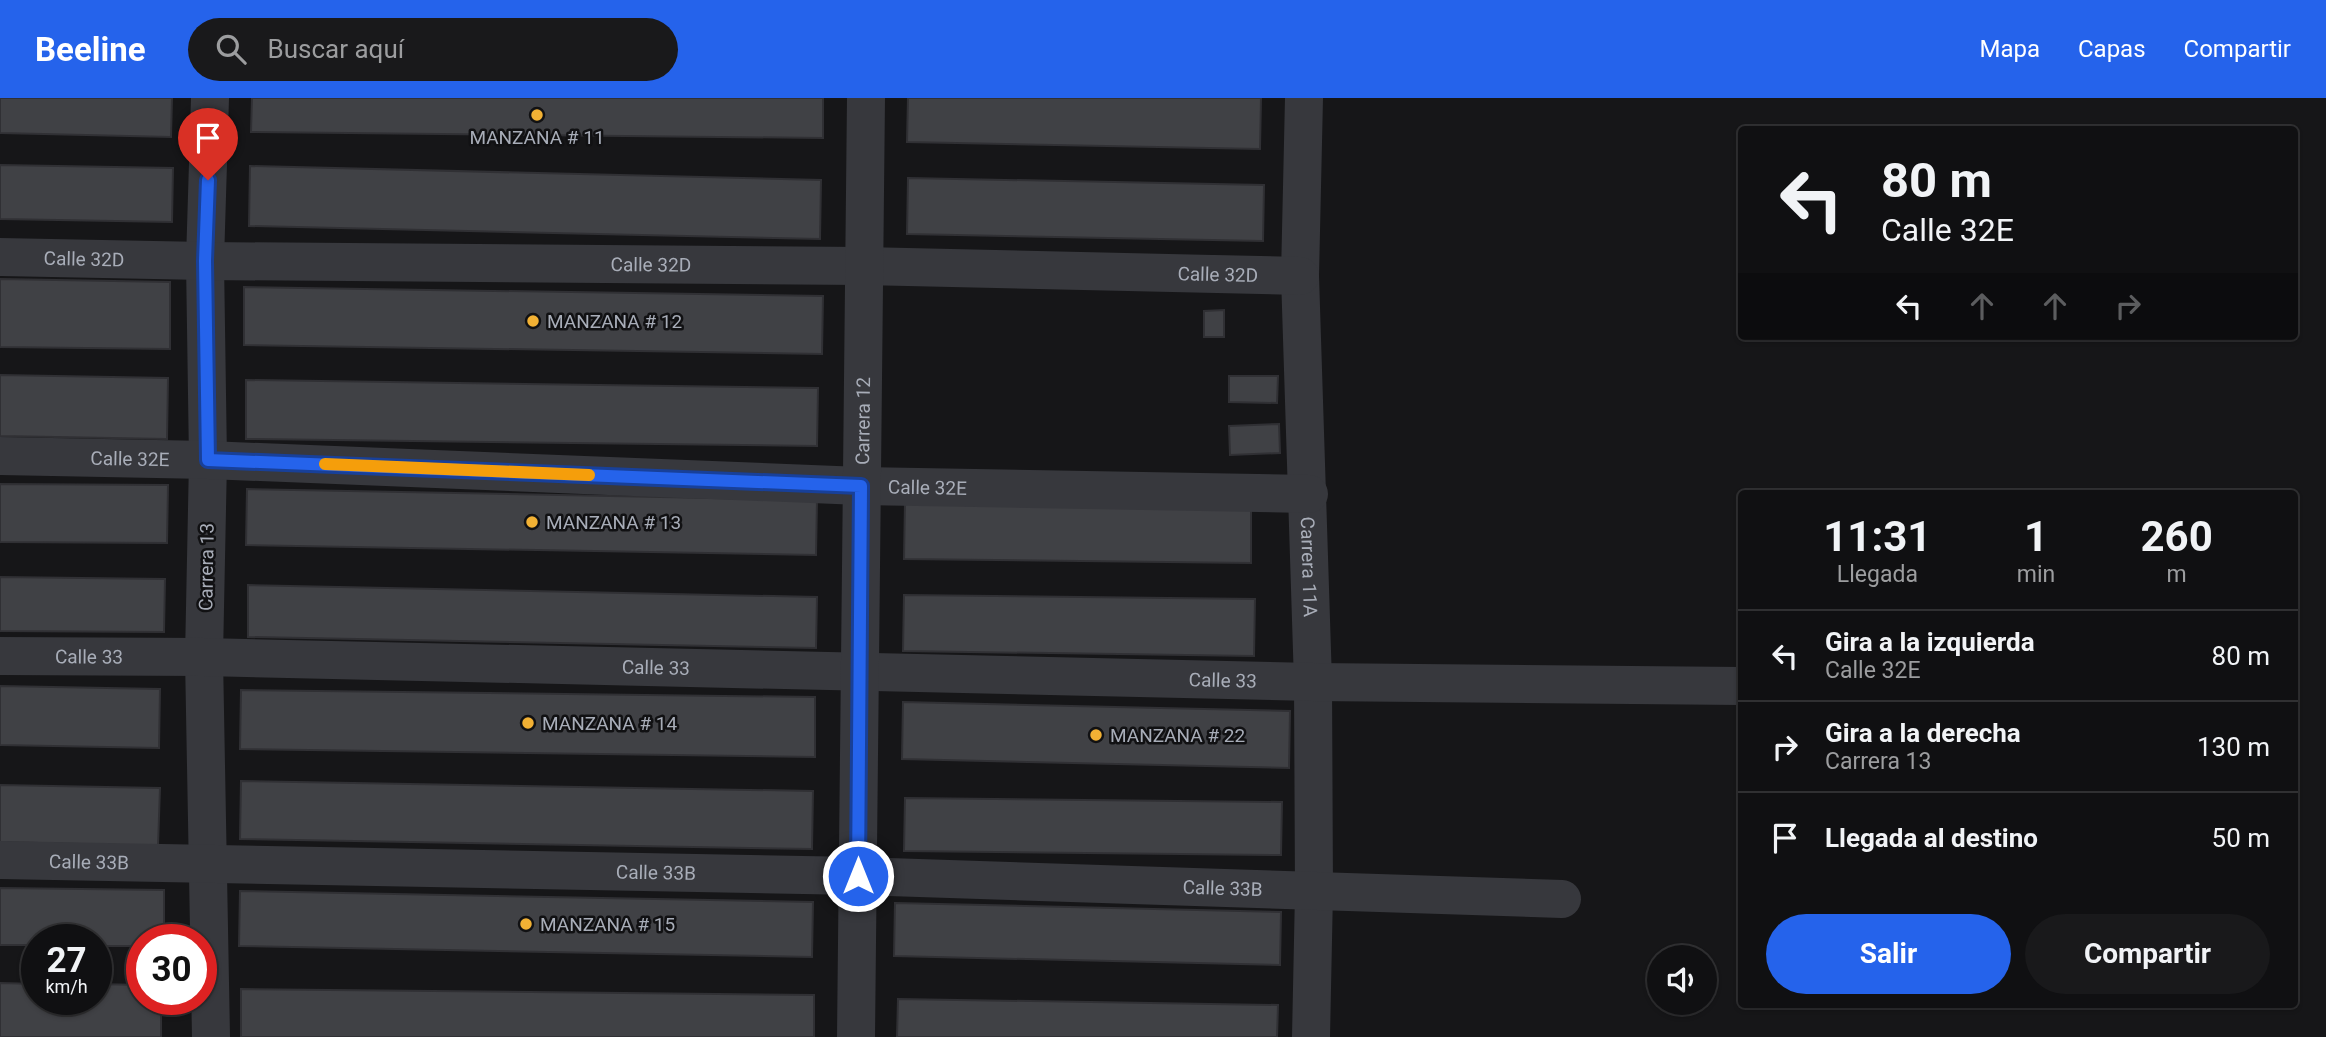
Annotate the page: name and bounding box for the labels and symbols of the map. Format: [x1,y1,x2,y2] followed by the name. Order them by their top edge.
[529,107,545,123] marker: MANZANA # 11
[178,108,238,180] pin
[469,126,605,149] place label: MANZANA # 11
[43,247,124,271] street label: Calle 32D
[611,253,691,277] street label: Calle 32D
[1177,262,1258,287] street label: Calle 32D
[547,310,682,333] place label: MANZANA # 12
[525,313,541,329] marker: MANZANA # 12
[851,377,875,465] street label: Carrera 12
[90,447,170,471] street label: Calle 32E
[888,475,967,500] street label: Calle 32E
[546,511,681,534] place label: MANZANA # 13
[524,514,540,530] marker: MANZANA # 13
[1296,516,1322,618] street label: Carrera 11A
[194,523,219,611] street label: Carrera 13
[55,645,123,669] street label: Calle 33
[622,655,690,680] street label: Calle 33
[1188,668,1257,693] street label: Calle 33
[542,712,678,735] place label: MANZANA # 14
[520,715,536,731] marker: MANZANA # 14
[1110,724,1245,747] place label: MANZANA # 22
[1088,727,1104,743] marker: MANZANA # 22
[821,839,895,913] position arrow
[49,850,129,874] street label: Calle 33B
[616,860,696,885] street label: Calle 33B
[1182,876,1263,901] street label: Calle 33B
[540,913,675,936] place label: MANZANA # 15
[518,916,534,932] marker: MANZANA # 15
[126,924,217,1015] speed limit sign: 30

